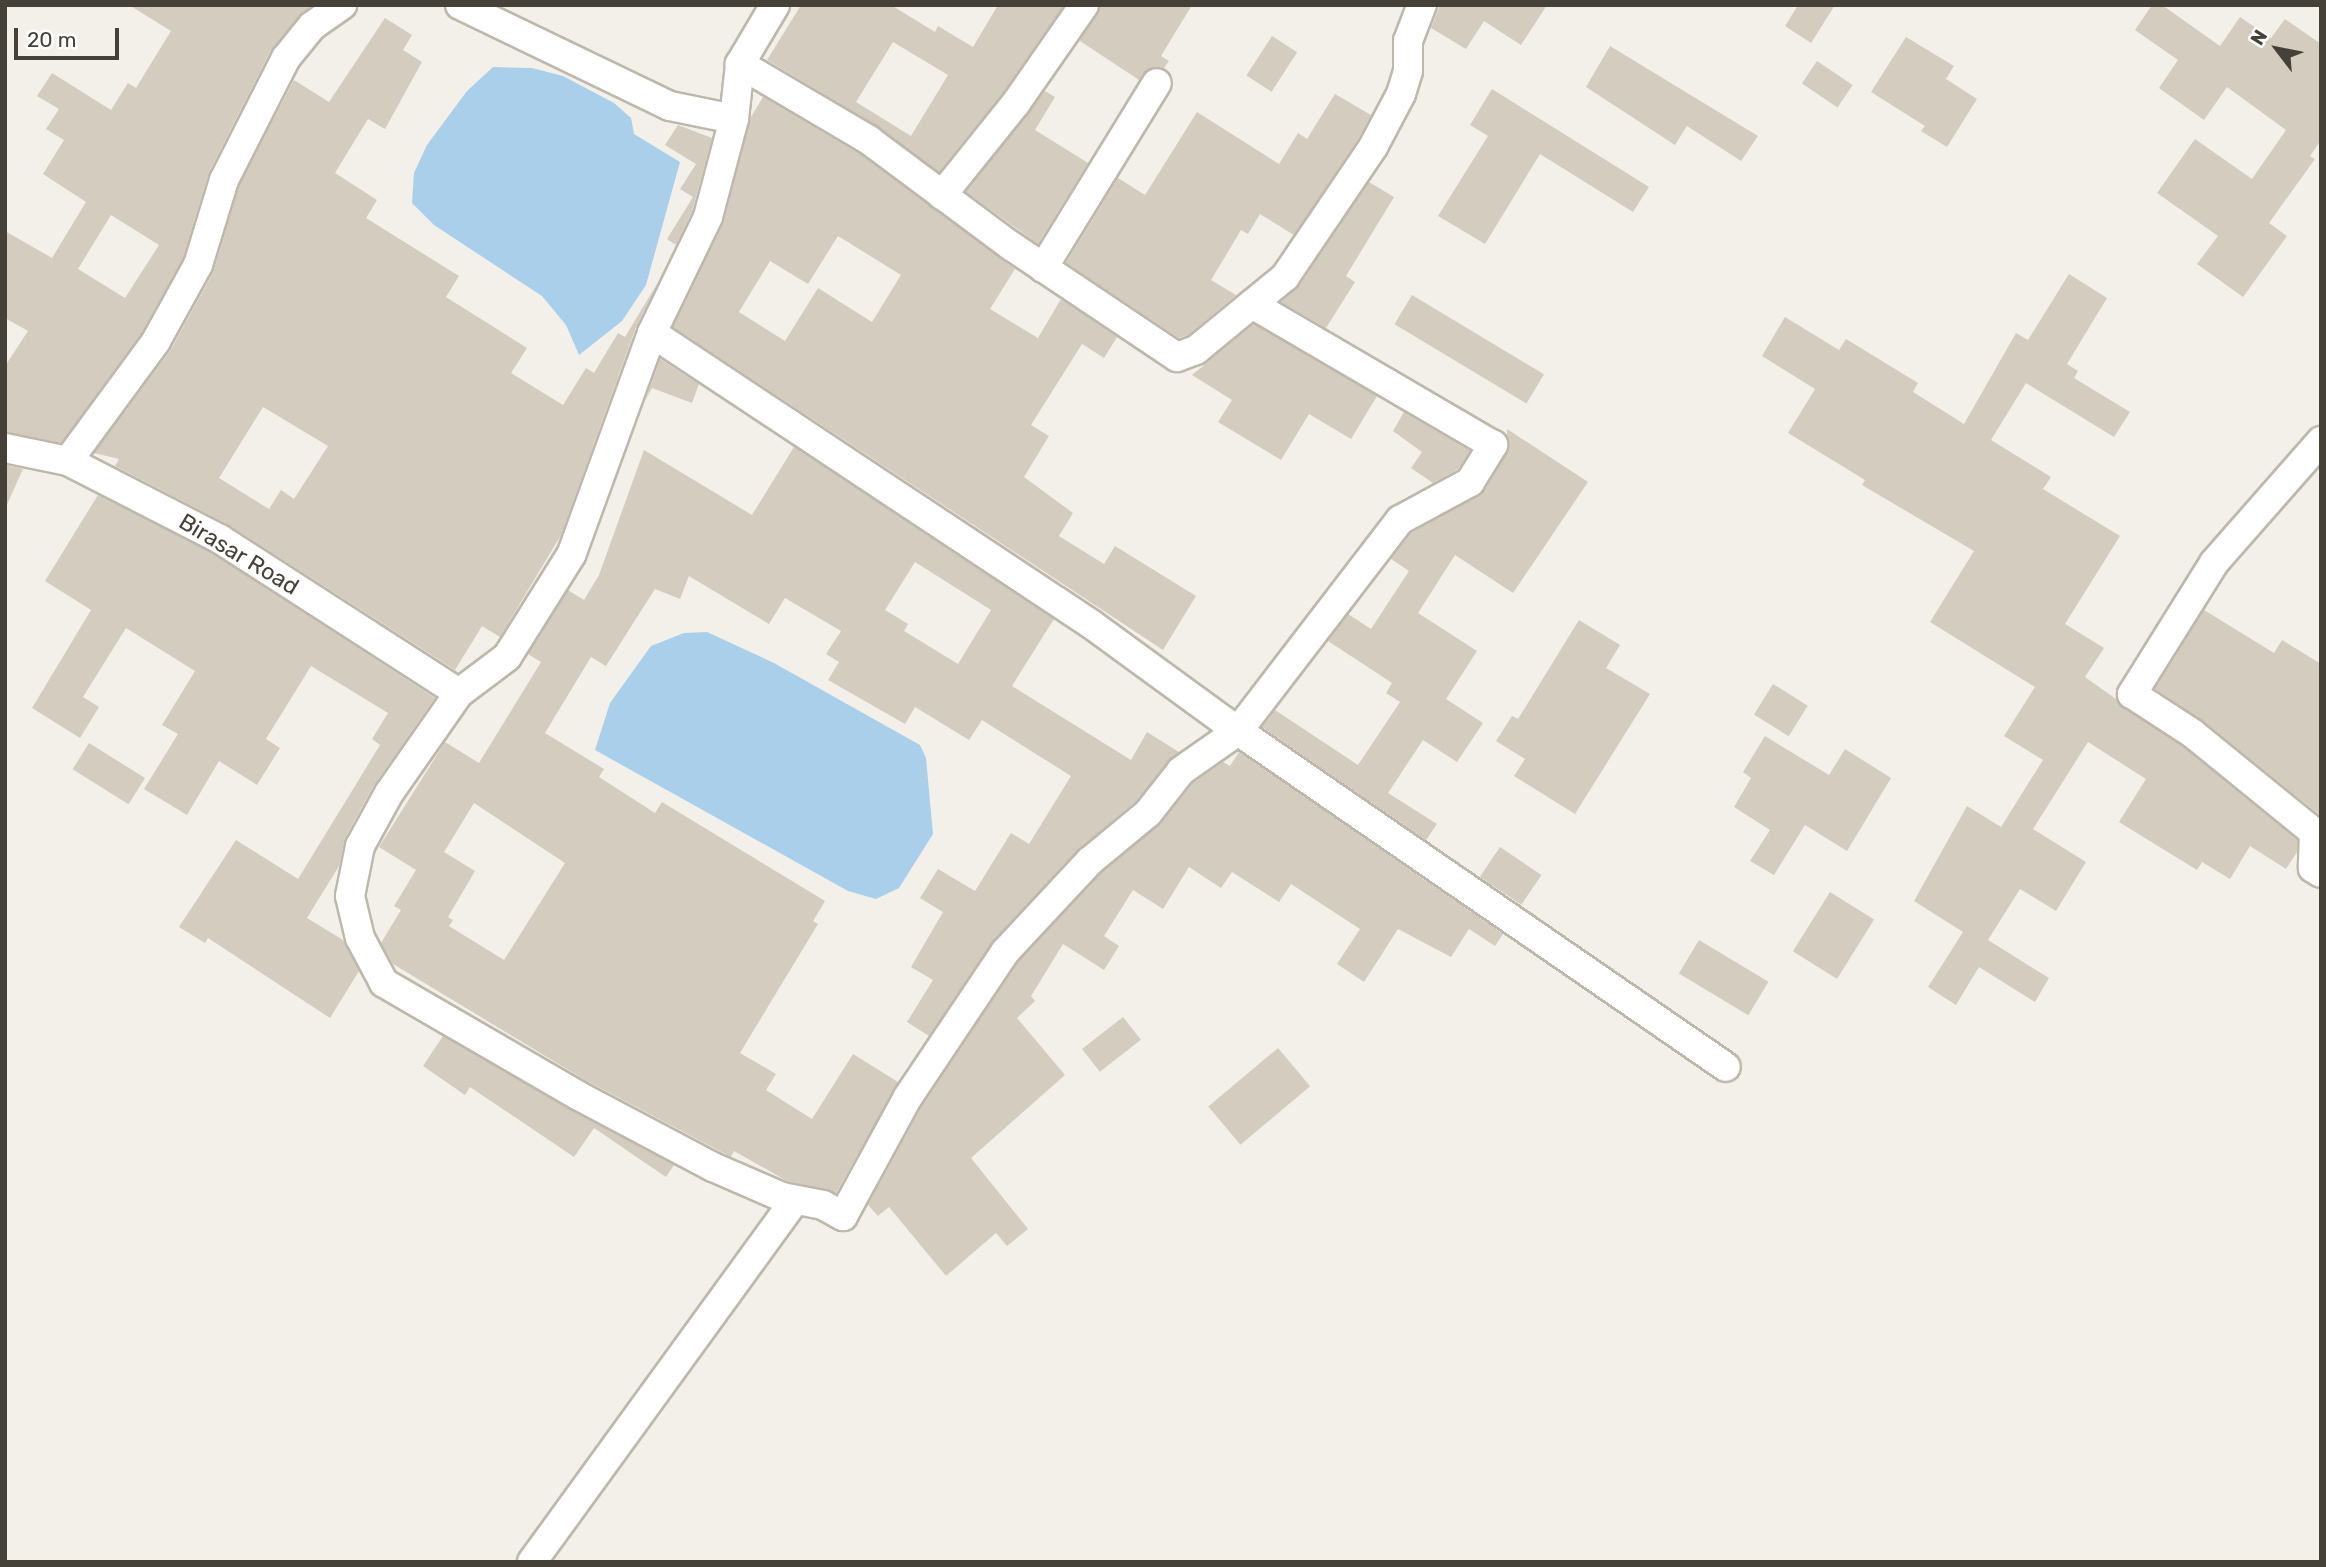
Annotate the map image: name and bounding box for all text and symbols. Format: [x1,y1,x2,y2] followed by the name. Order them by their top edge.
[18,14,122,58] scale bar
[2242,14,2312,84] north arrow
[2245,26,2272,50] text: N
[27,27,76,52] text: 20 m
[174,507,304,601] street label: Birasar Road

